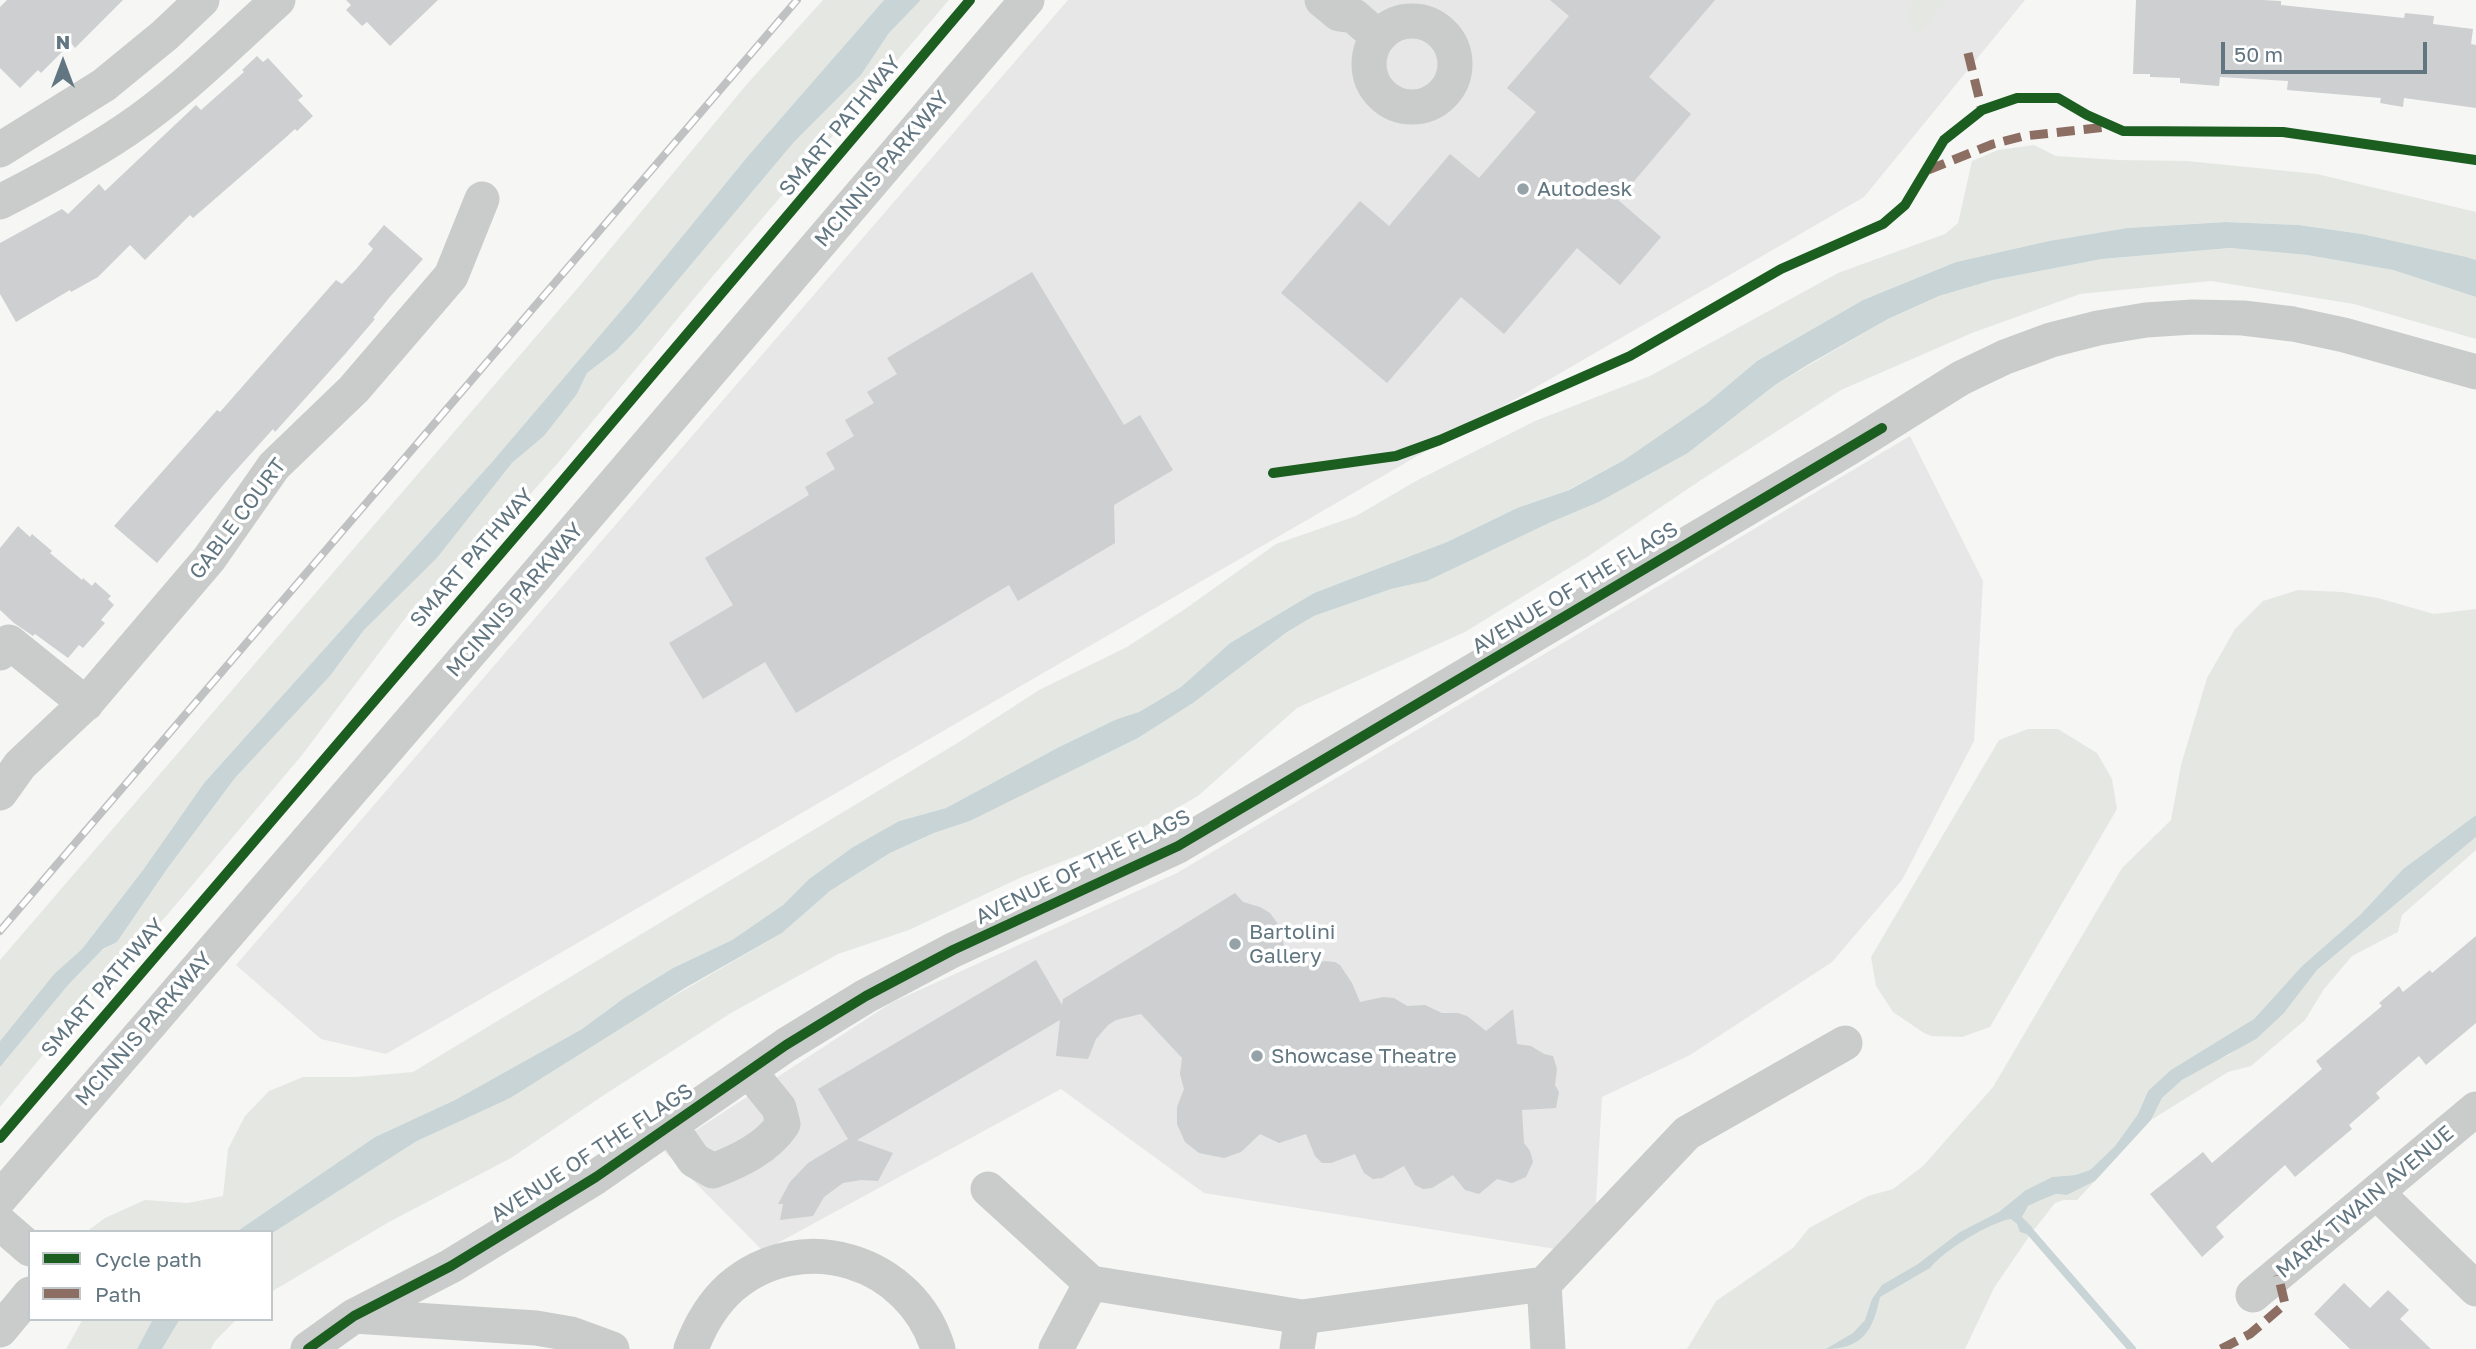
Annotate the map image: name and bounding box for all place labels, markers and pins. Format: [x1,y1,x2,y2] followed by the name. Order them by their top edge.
[1537,176,1632,202] place label: Autodesk
[1515,181,1531,197] marker: Autodesk
[1249,919,1335,969] place label: Bartolini Gallery
[1227,936,1243,952] marker: Bartolini Gallery
[1271,1043,1457,1069] place label: Showcase Theatre
[1249,1048,1265,1064] marker: Showcase Theatre

